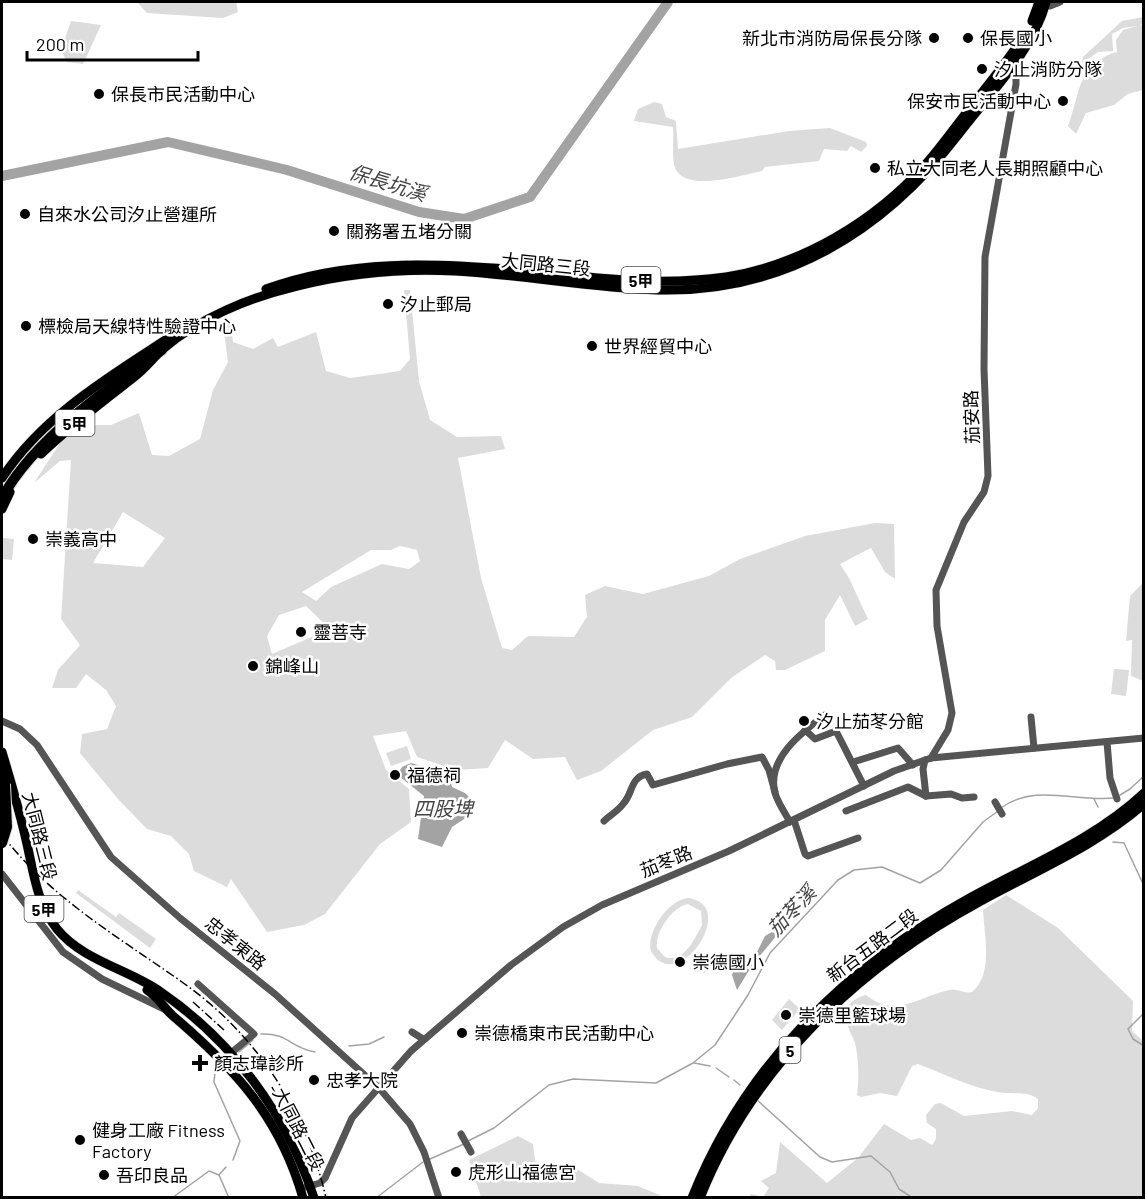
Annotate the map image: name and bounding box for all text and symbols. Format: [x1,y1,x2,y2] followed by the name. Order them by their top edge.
[27,24,198,62] scale bar
[742,27,922,49] place label: 新北市消防局保長分隊
[980,27,1052,49] place label: 保長國小
[927,31,941,45] marker: 新北市消防局保長分隊
[961,31,975,45] marker: 保長國小
[36,33,84,55] text: 200 m
[994,58,1102,80] place label: 汐止消防分隊
[975,62,989,76] marker: 汐止消防分隊
[111,83,255,105] place label: 保長市民活動中心
[92,87,106,101] marker: 保長市民活動中心
[907,90,1051,112] place label: 保安市民活動中心
[1056,94,1070,108] marker: 保安市民活動中心
[887,157,1103,179] place label: 私立大同老人長期照顧中心
[346,159,433,206] water label: 保長坑溪
[868,161,882,175] marker: 私立大同老人長期照顧中心
[37,203,217,225] place label: 自來水公司汐止營運所
[18,207,32,221] marker: 自來水公司汐止營運所
[346,220,472,242] place label: 關務署五堵分關
[327,224,341,238] marker: 關務署五堵分關
[500,248,592,280] street label: 大同路三段
[622,267,660,293] road number: 5甲
[400,293,472,315] place label: 汐止郵局
[381,297,395,311] marker: 汐止郵局
[38,315,236,337] place label: 標檢局天線特性驗證中心
[19,319,33,333] marker: 標檢局天線特性驗證中心
[604,335,712,357] place label: 世界經貿中心
[585,339,599,353] marker: 世界經貿中心
[959,390,983,444] street label: 茄安路
[56,410,94,436] road number: 5甲
[45,528,117,550] place label: 崇義高中
[26,532,40,546] marker: 崇義高中
[313,621,367,643] place label: 靈菩寺
[294,625,308,639] marker: 靈菩寺
[265,655,319,677] place label: 錦峰山
[246,659,260,673] marker: 錦峰山
[816,710,924,732] place label: 汐止茄苳分館
[797,714,811,728] marker: 汐止茄苳分館
[407,764,461,786] place label: 福德祠
[388,768,402,782] marker: 福德祠
[18,790,62,882] street label: 大同路三段
[413,796,475,820] water label: 四股埤
[637,841,695,881] street label: 茄苳路
[762,878,822,940] water label: 茄苳溪
[24,896,63,922] road number: 5甲
[822,904,922,986] street label: 新台五路二段
[201,912,271,974] street label: 忠孝東路
[692,951,764,973] place label: 崇德國小
[673,955,687,969] marker: 崇德國小
[798,1004,906,1026] place label: 崇德里籃球場
[779,1008,793,1022] marker: 崇德里籃球場
[474,1022,654,1044] place label: 崇德橋東市民活動中心
[455,1026,469,1040] marker: 崇德橋東市民活動中心
[780,1037,800,1063] road number: 5
[214,1052,304,1074] place label: 顏志瑋診所
[191,1054,209,1072] marker: 顏志瑋診所
[326,1069,398,1091] place label: 忠孝大院
[307,1073,321,1087] marker: 忠孝大院
[269,1084,329,1174] street label: 大同路二段
[92,1119,225,1162] place label: 健身工廠 Fitness Factory
[73,1133,87,1147] marker: 健身工廠 Fitness Factory
[468,1161,576,1183] place label: 虎形山福德宮
[116,1164,188,1186] place label: 吾印良品
[449,1165,463,1179] marker: 虎形山福德宮
[97,1168,111,1182] marker: 吾印良品

